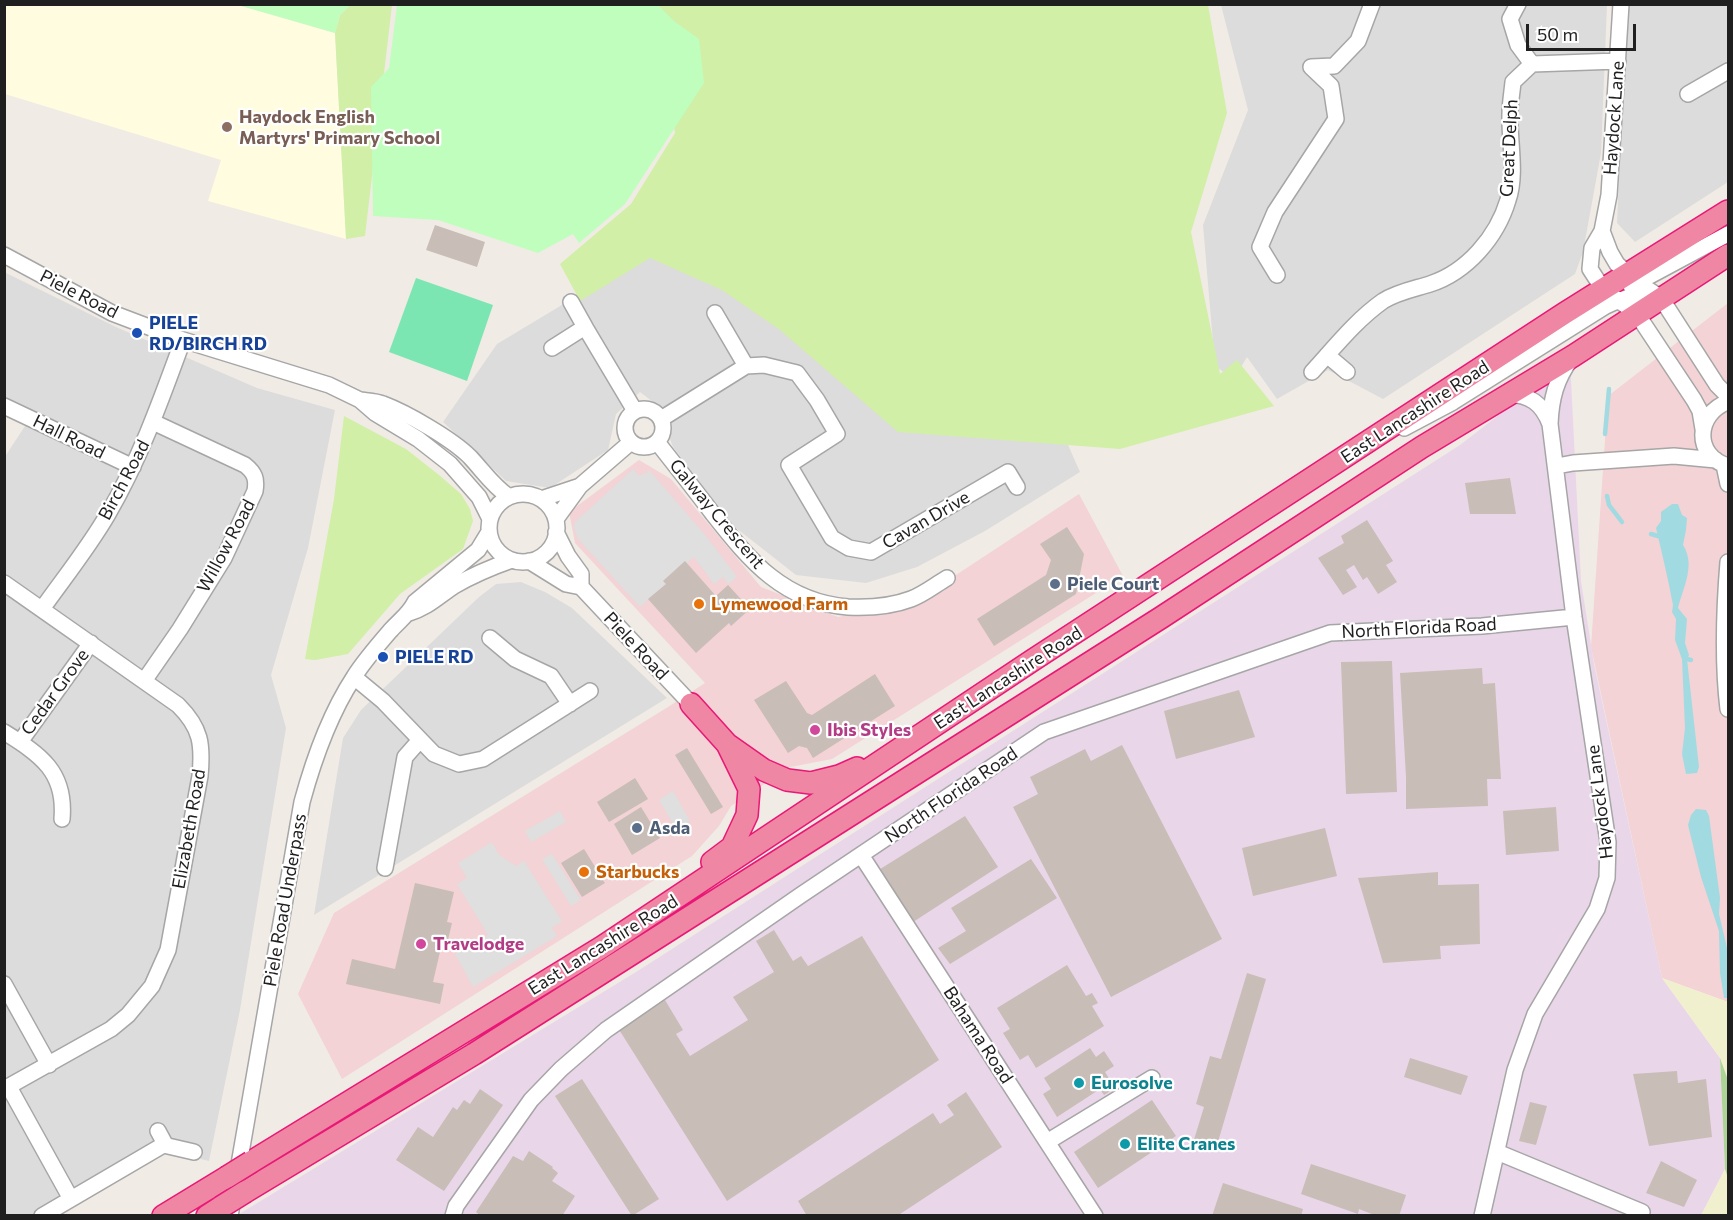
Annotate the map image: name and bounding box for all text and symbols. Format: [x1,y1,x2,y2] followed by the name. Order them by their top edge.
[1529,12,1638,50] scale bar
[1537,23,1578,45] text: 50 m
[1599,60,1629,176] street label: Haydock Lane
[1496,98,1522,198] street label: Great Delph
[239,106,440,148] place label: Haydock English Martyrs' Primary School
[220,120,234,134] marker: Haydock English Martyrs' Primary School
[36,265,122,323] street label: Piele Road
[149,312,267,354] place label: PIELE RD/BIRCH RD
[130,326,144,340] marker: PIELE RD/BIRCH RD
[1337,356,1493,468] street label: East Lancashire Road
[29,410,109,464] street label: Hall Road
[94,436,154,524] street label: Birch Road
[665,455,769,573] street label: Galway Crescent
[878,486,974,554] street label: Cavan Drive
[192,496,260,596] street label: Willow Road
[1067,573,1159,595] place label: Piele Court
[1048,577,1062,591] marker: Piele Court
[711,593,848,615] place label: Lymewood Farm
[692,597,706,611] marker: Lymewood Farm
[599,608,673,684] street label: Piele Road
[1341,613,1497,643] street label: North Florida Road
[930,622,1086,734] street label: East Lancashire Road
[17,645,93,739] street label: Cedar Grove
[395,646,473,668] place label: PIELE RD
[376,650,390,664] marker: PIELE RD
[827,719,911,741] place label: Ibis Styles
[808,723,822,737] marker: Ibis Styles
[881,743,1021,847] street label: North Florida Road
[1582,744,1618,860] street label: Haydock Lane
[168,767,210,891] street label: Elizabeth Road
[259,812,311,988] street label: Piele Road Underpass
[649,817,690,839] place label: Asda
[630,821,644,835] marker: Asda
[596,861,680,883] place label: Starbucks
[577,865,591,879] marker: Starbucks
[524,890,682,1000] street label: East Lancashire Road
[433,933,524,955] place label: Travelodge
[414,937,428,951] marker: Travelodge
[939,982,1017,1088] street label: Bahama Road
[1091,1072,1173,1094] place label: Eurosolve
[1072,1076,1086,1090] marker: Eurosolve
[1137,1133,1235,1155] place label: Elite Cranes
[1118,1137,1132,1151] marker: Elite Cranes

